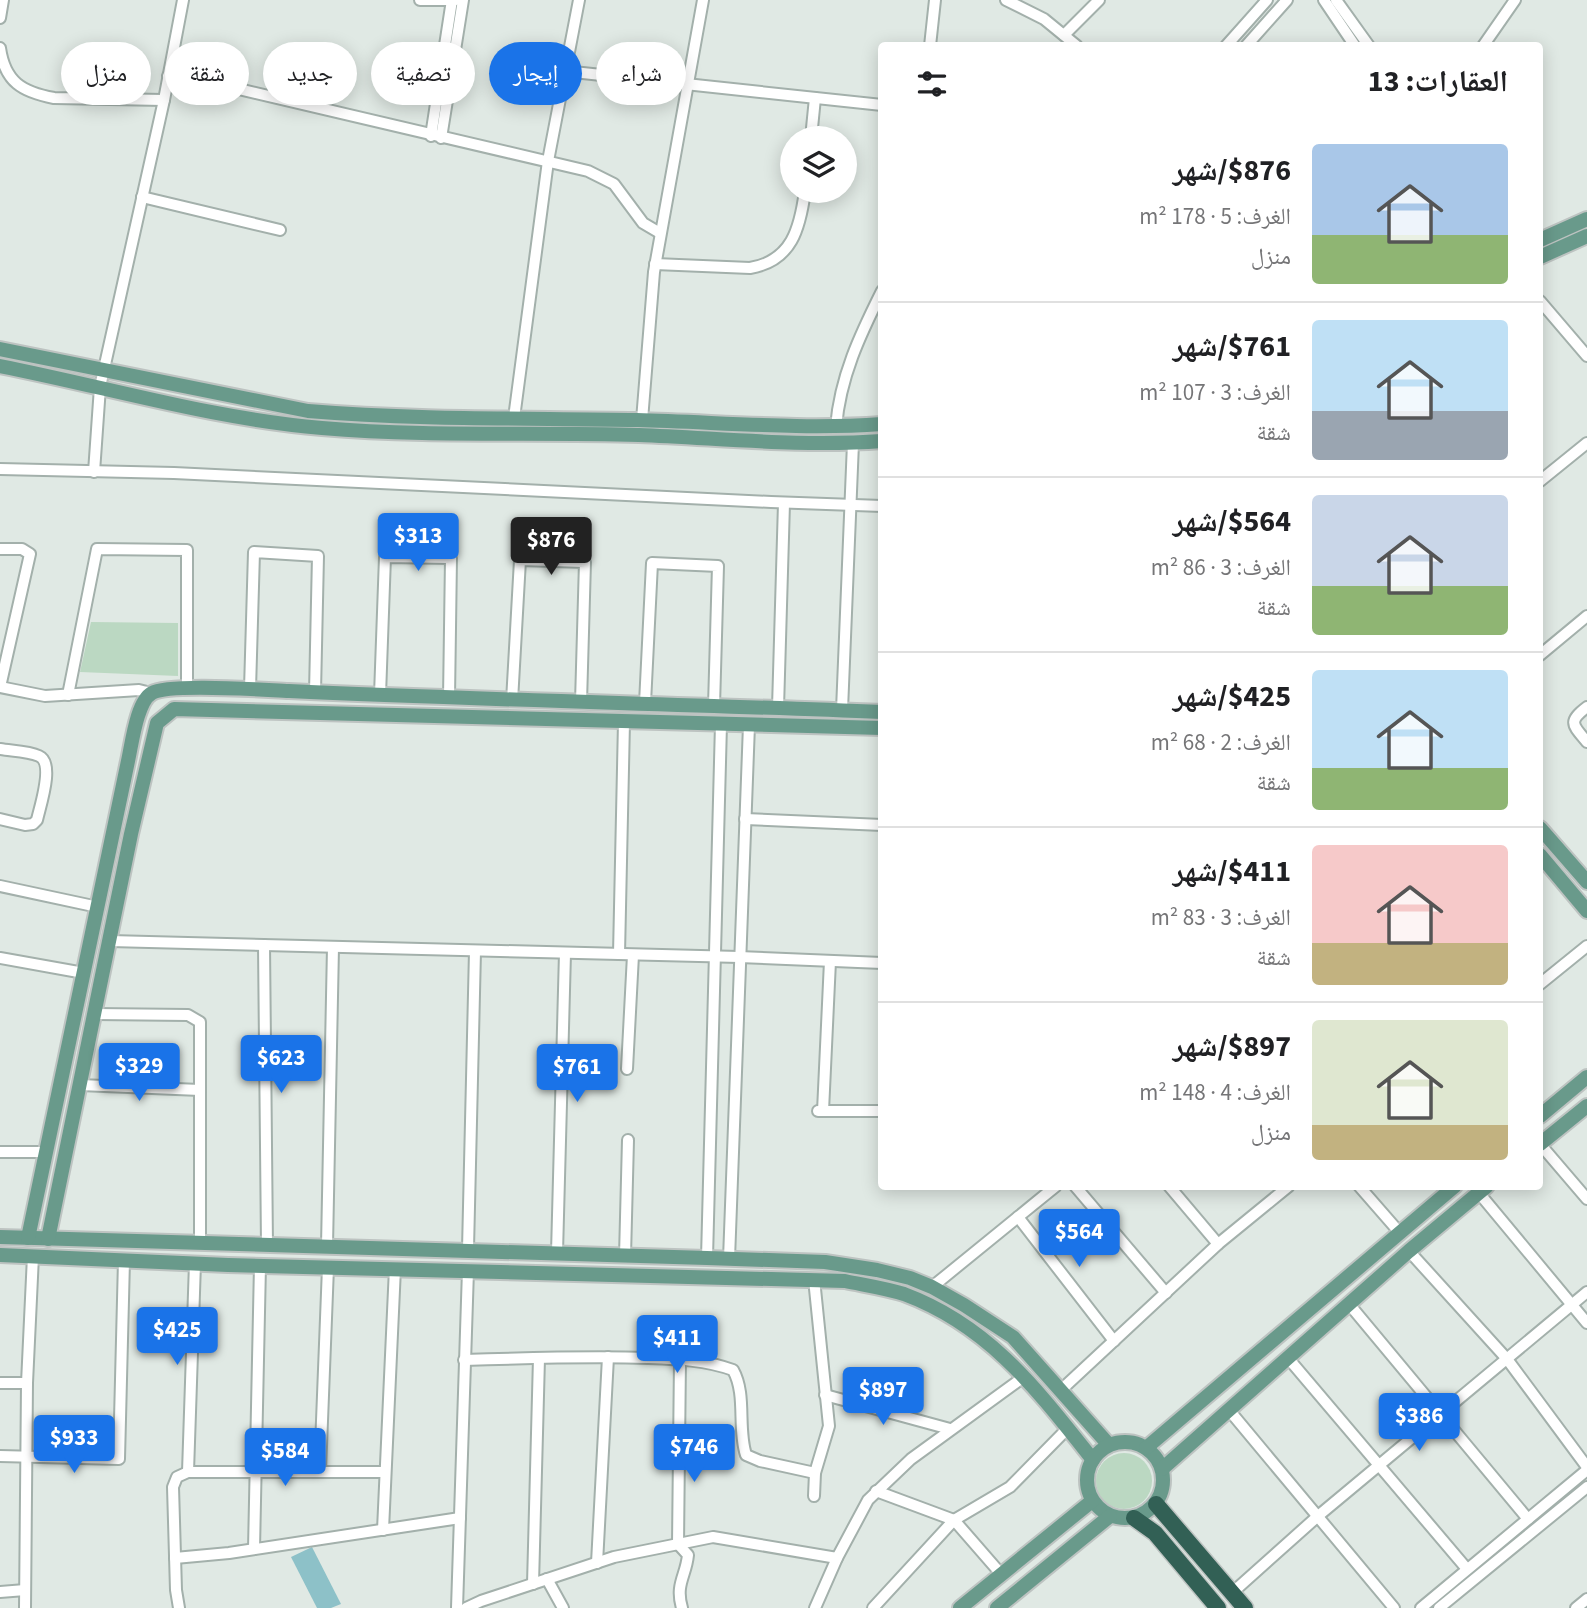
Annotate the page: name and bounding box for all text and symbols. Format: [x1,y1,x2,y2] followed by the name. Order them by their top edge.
[61,42,151,105] chip: منزل
[165,42,249,105] chip: شقة
[263,42,357,105] chip: جديد
[371,42,475,105] chip: تصفية
[489,42,582,105] chip: إيجار
[596,42,686,105] chip: شراء
[1368,60,1508,103] text: العقارات: 13
[913,65,951,103] icon: filters
[780,126,857,203] map controls
[780,126,857,203] button: layers
[1173,149,1291,192] text: $876/شهر
[1368,172,1452,256] icon: home
[1139,200,1291,233] text: الغرف: 5 · 178 m²
[1251,240,1291,273] text: منزل
[1173,325,1291,368] text: $761/شهر
[1368,348,1452,432] icon: home
[1139,376,1291,409] text: الغرف: 3 · 107 m²
[1257,416,1291,449] text: شقة
[1173,500,1291,543] text: $564/شهر
[377,514,459,573] pin: $313
[510,518,592,577] pin: $876
[394,519,442,552] text: $313
[527,523,575,556] text: $876
[1368,523,1452,607] icon: home
[1151,551,1291,584] text: الغرف: 3 · 86 m²
[1257,591,1291,624] text: شقة
[1173,675,1291,718] text: $425/شهر
[1368,698,1452,782] icon: home
[1151,726,1291,759] text: الغرف: 2 · 68 m²
[1257,766,1291,799] text: شقة
[1173,850,1291,893] text: $411/شهر
[1368,873,1452,957] icon: home
[1151,901,1291,934] text: الغرف: 3 · 83 m²
[1257,941,1291,974] text: شقة
[1173,1025,1291,1068] text: $897/شهر
[240,1036,322,1095] pin: $623
[257,1041,305,1074] text: $623
[98,1044,180,1103] pin: $329
[536,1044,618,1104] pin: $761
[1368,1048,1452,1132] icon: home
[115,1049,163,1082] text: $329
[553,1050,601,1083] text: $761
[1139,1076,1291,1109] text: الغرف: 4 · 148 m²
[1251,1116,1291,1149] text: منزل
[1038,1210,1120,1269] pin: $564
[1055,1215,1103,1248] text: $564
[136,1308,218,1367] pin: $425
[153,1313,201,1346] text: $425
[636,1316,718,1375] pin: $411
[653,1321,701,1354] text: $411
[842,1368,924,1427] pin: $897
[859,1373,907,1406] text: $897
[1378,1394,1460,1453] pin: $386
[1395,1399,1443,1432] text: $386
[33,1416,115,1475] pin: $933
[50,1421,98,1454] text: $933
[653,1424,735,1484] pin: $746
[244,1428,326,1488] pin: $584
[670,1430,718,1463] text: $746
[261,1434,309,1467] text: $584

